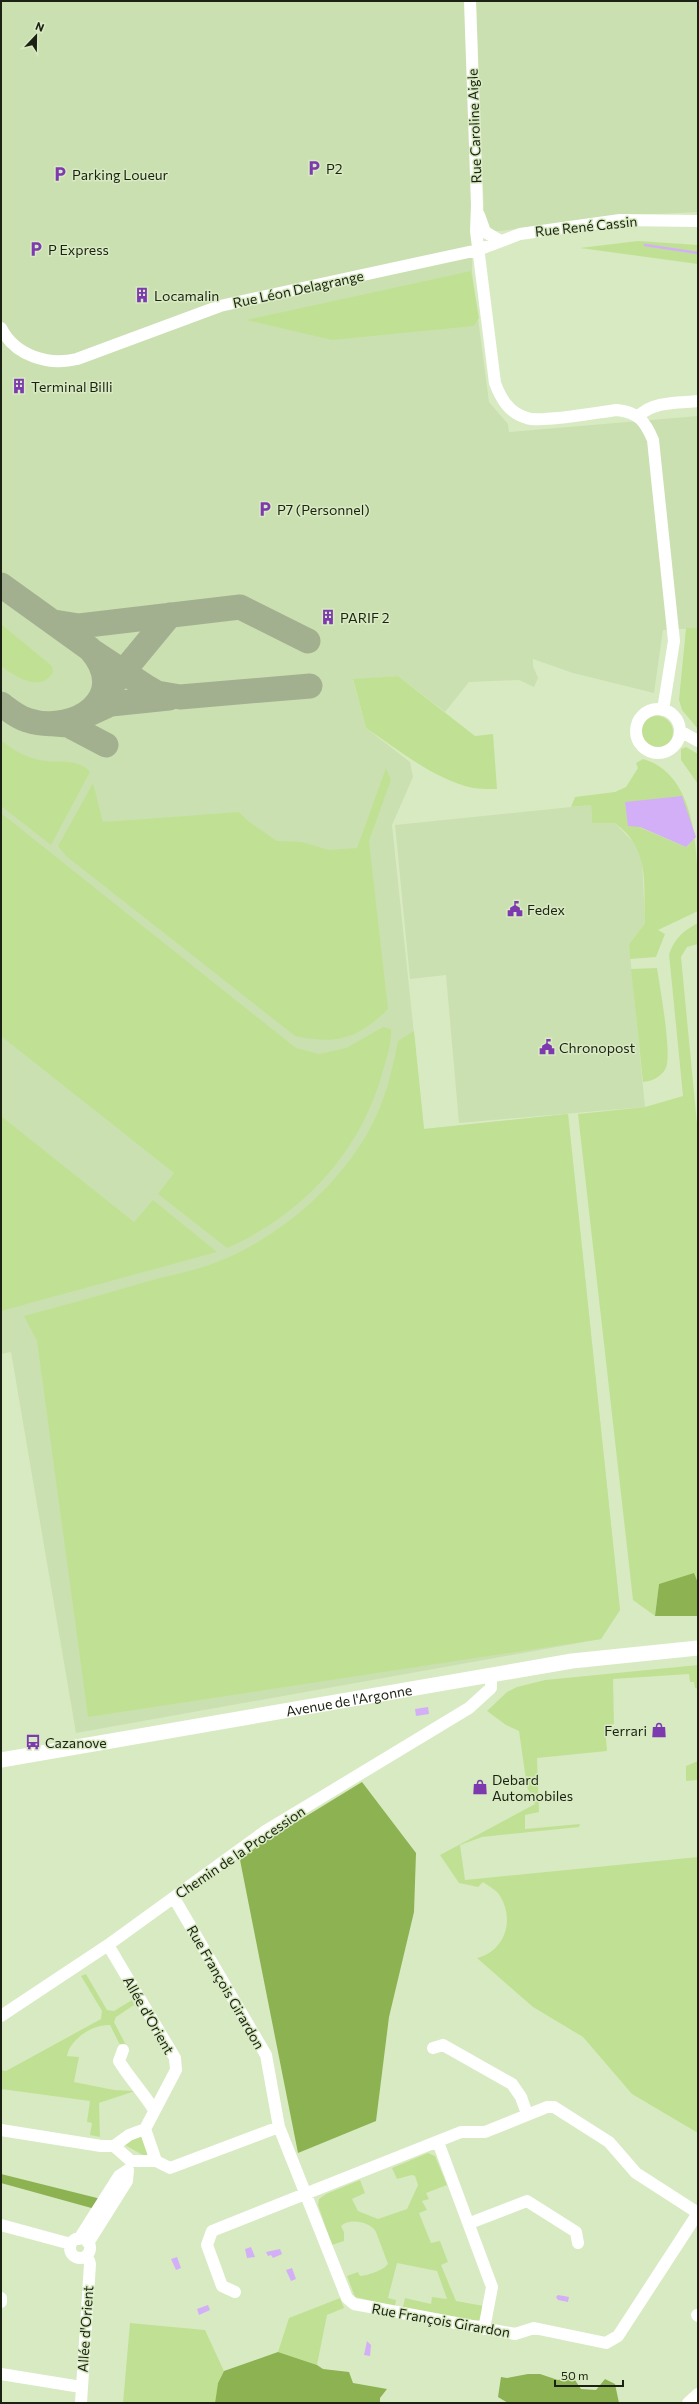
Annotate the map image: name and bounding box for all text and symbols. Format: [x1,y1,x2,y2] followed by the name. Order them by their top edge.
[16,16,56,56] north arrow
[34,19,46,34] text: N
[464,68,484,184] street label: Rue Caroline Aigle
[305,159,323,177] parking icon: P2
[326,160,343,177] place label: P2
[51,165,69,183] parking icon: Parking Loueur
[72,166,169,183] place label: Parking Loueur
[534,212,638,240] street label: Rue René Cassin
[27,240,45,258] parking icon: P Express
[48,241,109,258] place label: P Express
[231,267,365,311] street label: Rue Léon Delagrange
[133,286,151,304] building icon: Locamalin
[154,287,219,304] place label: Locamalin
[10,377,28,395] building icon: Terminal Billi
[31,378,113,395] place label: Terminal Billi
[256,500,274,518] parking icon: P7 (Personnel)
[277,501,370,518] place label: P7 (Personnel)
[319,608,337,626] building icon: PARIF 2
[340,609,390,626] place label: PARIF 2
[506,900,524,918] public building icon: Fedex
[527,901,566,918] place label: Fedex
[538,1038,556,1056] public building icon: Chronopost
[559,1039,636,1056] place label: Chronopost
[284,1680,413,1719] street label: Avenue de l'Argonne
[650,1721,668,1739] shop icon: Ferrari
[604,1722,647,1739] place label: Ferrari
[24,1733,42,1751] bus stop icon: Cazanove
[45,1734,107,1751] place label: Cazanove
[492,1771,573,1804] place label: Debard Automobiles
[471,1778,489,1796] shop icon: Debard Automobiles
[172,1802,308,1902] street label: Chemin de la Procession
[184,1922,268,2052] street label: Rue François Girardon
[120,1973,178,2057] street label: Allée d'Orient
[73,2285,97,2373] street label: Allée d'Orient
[370,2299,512,2341] street label: Rue François Girardon
[555,2362,623,2388] scale bar
[561,2368,589,2382] text: 50 m

